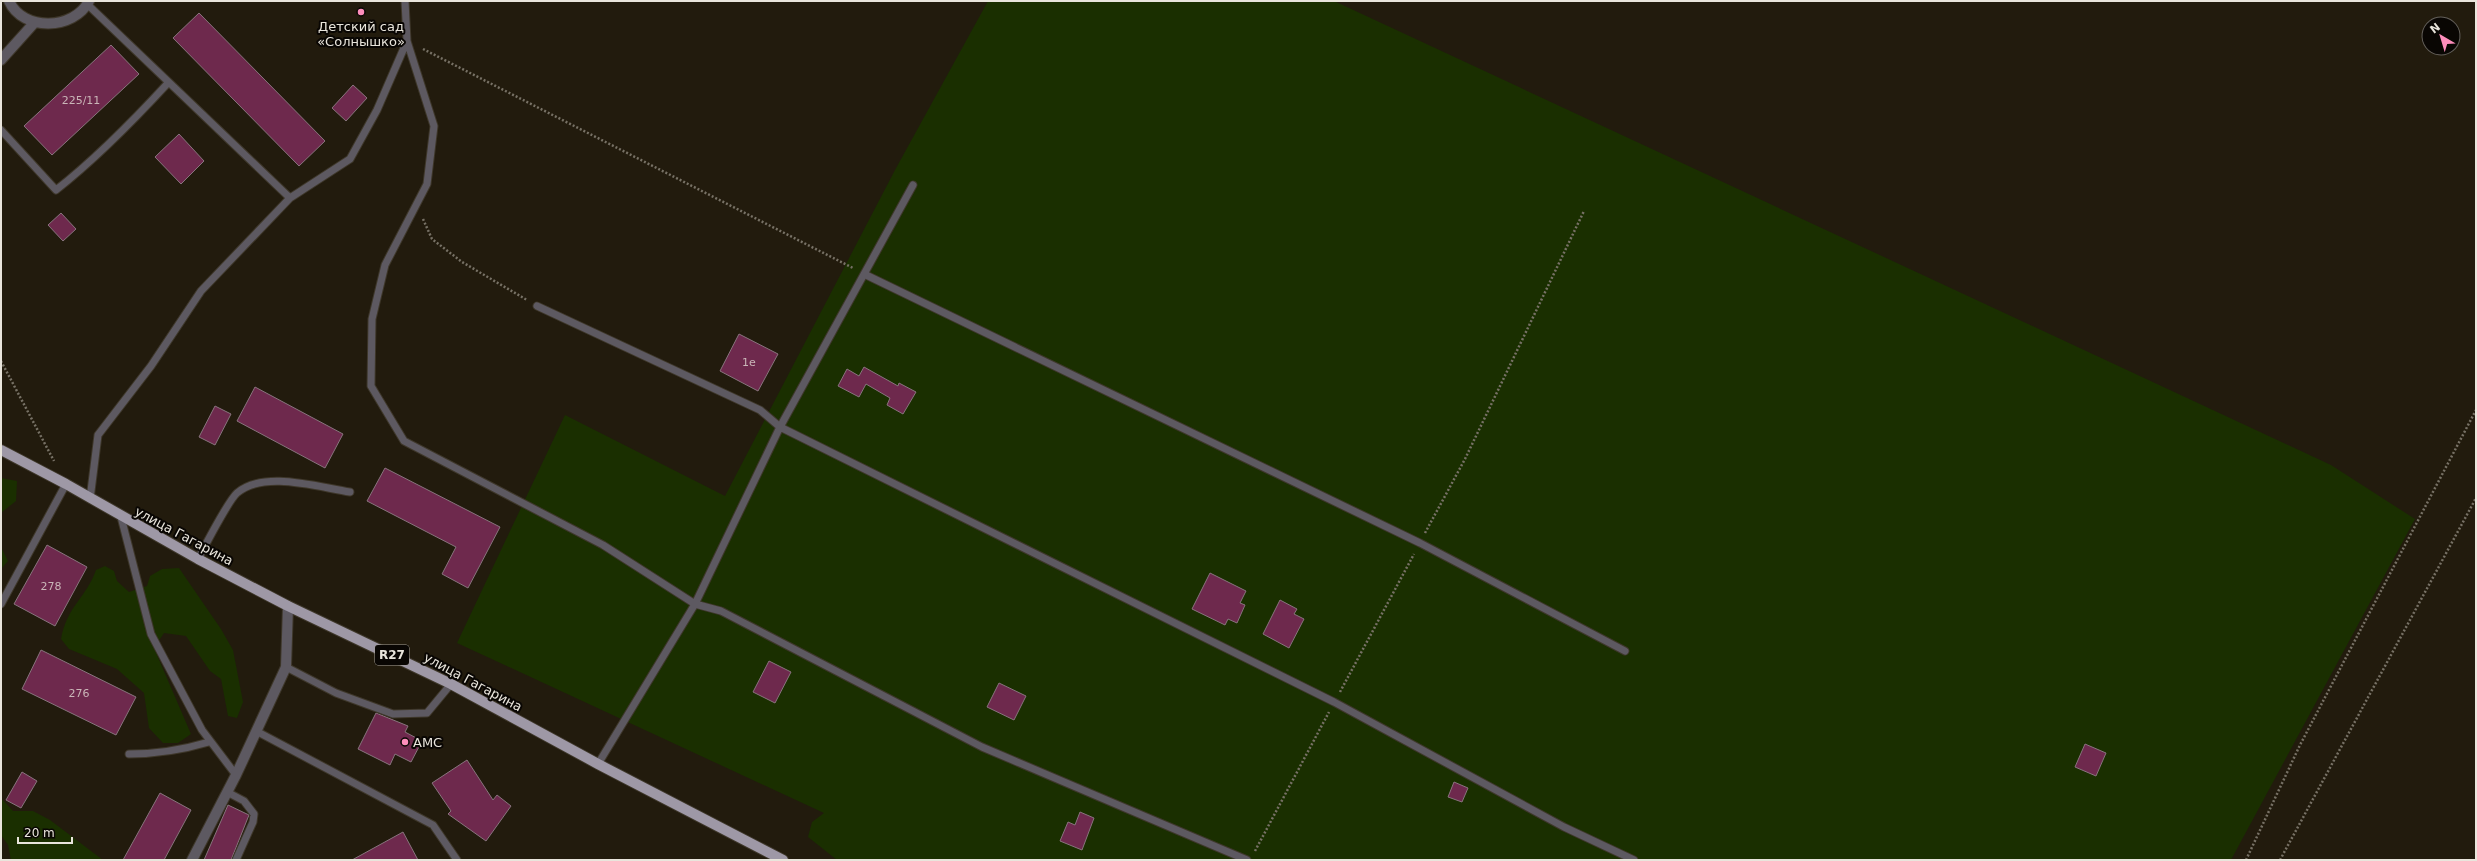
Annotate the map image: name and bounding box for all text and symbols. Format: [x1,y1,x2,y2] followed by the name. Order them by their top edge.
[356,7,366,17] marker: Детский сад «Солнышко»
[2421,16,2461,56] north arrow
[317,19,405,49] place label: Детский сад «Солнышко»
[2428,21,2443,36] text: N
[62,94,100,107] house number: 225/11
[742,356,756,369] house number: 1е
[132,504,236,568] street label: улица Гагарина
[41,580,62,593] house number: 278
[375,645,409,665] road number: R27
[421,650,525,714] street label: улица Гагарина
[69,687,90,700] house number: 276
[413,735,442,750] place label: AMC
[400,737,410,747] marker: AMC
[18,819,72,845] scale bar
[24,826,55,840] text: 20 m

